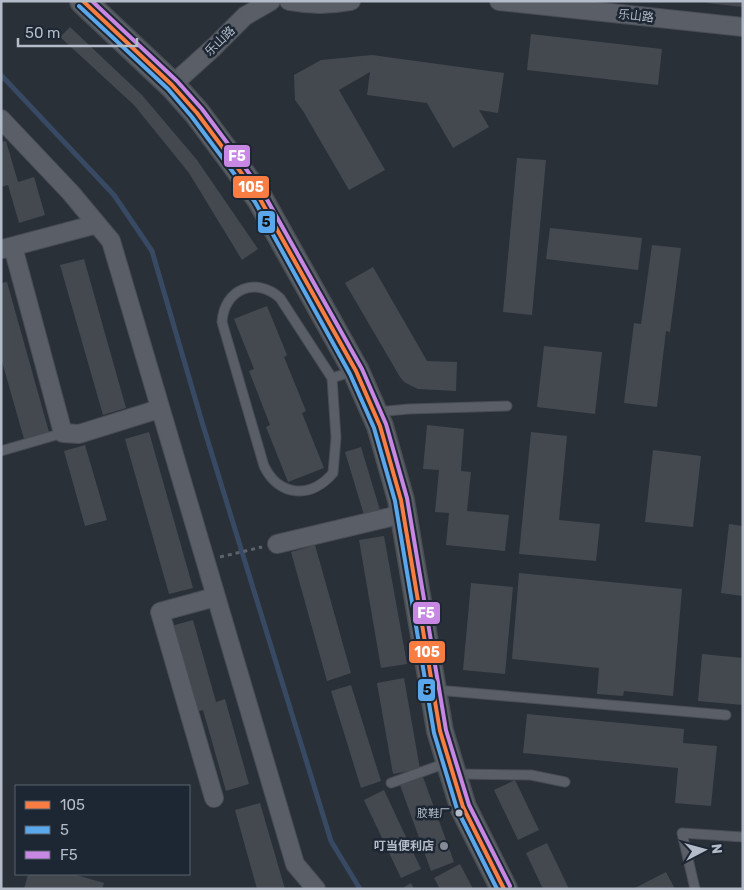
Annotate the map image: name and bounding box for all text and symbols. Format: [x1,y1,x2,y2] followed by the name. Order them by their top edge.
[617,7,655,25] street label: 乐山路
[18,15,136,47] scale bar
[202,23,238,59] street label: 乐山路
[25,24,60,42] text: 50 m
[223,144,251,168] line badge: F5
[228,148,246,165] text: F5
[232,175,270,199] line badge: 105
[238,179,264,196] text: 105
[257,210,276,234] line badge: 5
[261,214,271,231] text: 5
[412,601,441,625] line badge: F5
[417,605,435,622] text: F5
[408,640,446,664] line badge: 105
[414,644,440,661] text: 105
[417,678,436,702] line badge: 5
[422,682,432,699] text: 5
[15,785,190,875] legend
[60,796,85,814] text: 105
[417,807,450,820] place label: 胶鞋厂
[454,808,464,818] marker: 胶鞋厂
[60,821,69,839] text: 5
[679,825,729,875] north arrow
[374,839,434,853] place label: 叮当便利店
[438,840,450,852] marker: 叮当便利店
[707,843,725,855] text: N
[60,846,78,864] text: F5

